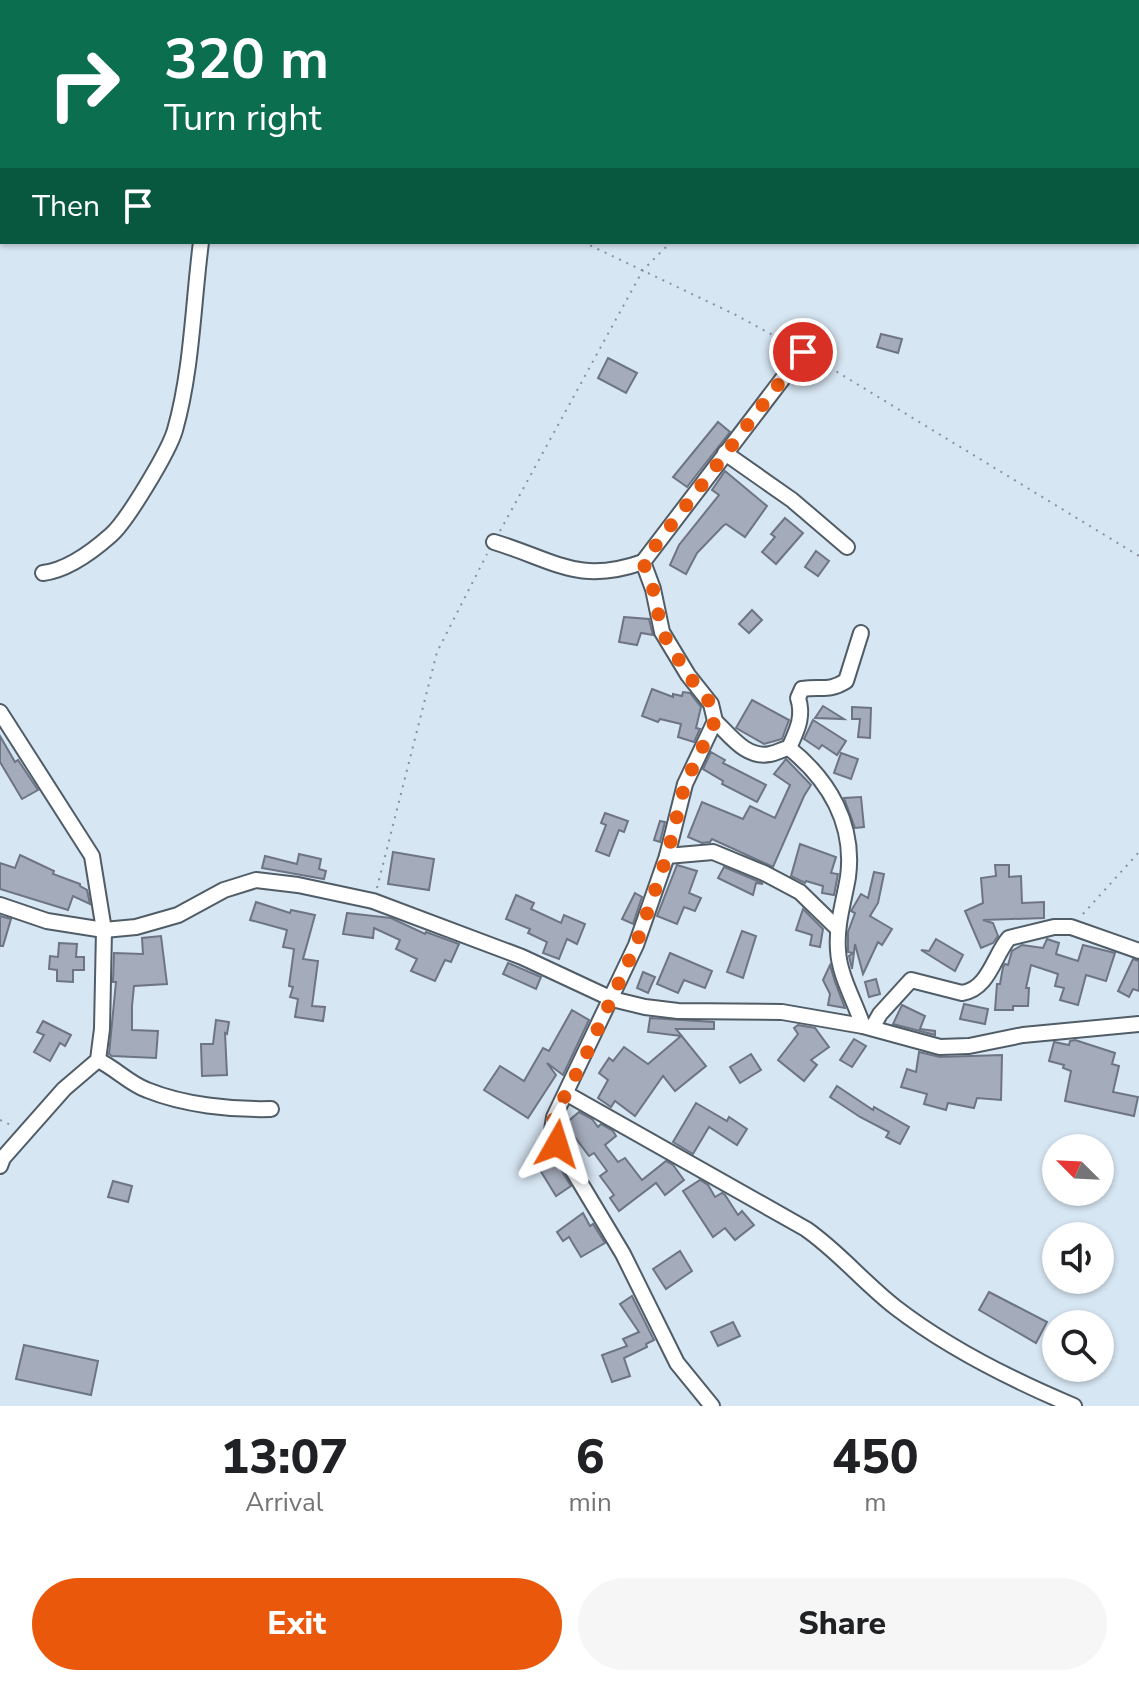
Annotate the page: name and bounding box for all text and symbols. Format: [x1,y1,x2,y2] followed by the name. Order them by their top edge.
[164,21,329,98] text: 320 m
[32,32,136,136] icon: right
[164,94,321,143] text: Turn right
[116,184,160,228] icon: arrive
[32,186,100,227] text: Then
[769,318,837,386] pin
[781,330,825,374] icon: arrive
[515,1102,599,1186] position arrow
[1042,1134,1114,1206] north arrow
[1042,1134,1114,1382] map controls
[1042,1222,1114,1294] button: sound
[1042,1310,1114,1382] button: search
[220,1424,348,1490] text: 13:07
[576,1424,605,1490] text: 6
[832,1424,919,1490] text: 450
[245,1485,323,1520] text: Arrival
[569,1485,612,1520] text: min
[864,1485,886,1520] text: m
[32,1578,562,1670] button: Exit
[578,1578,1107,1670] button: Share

